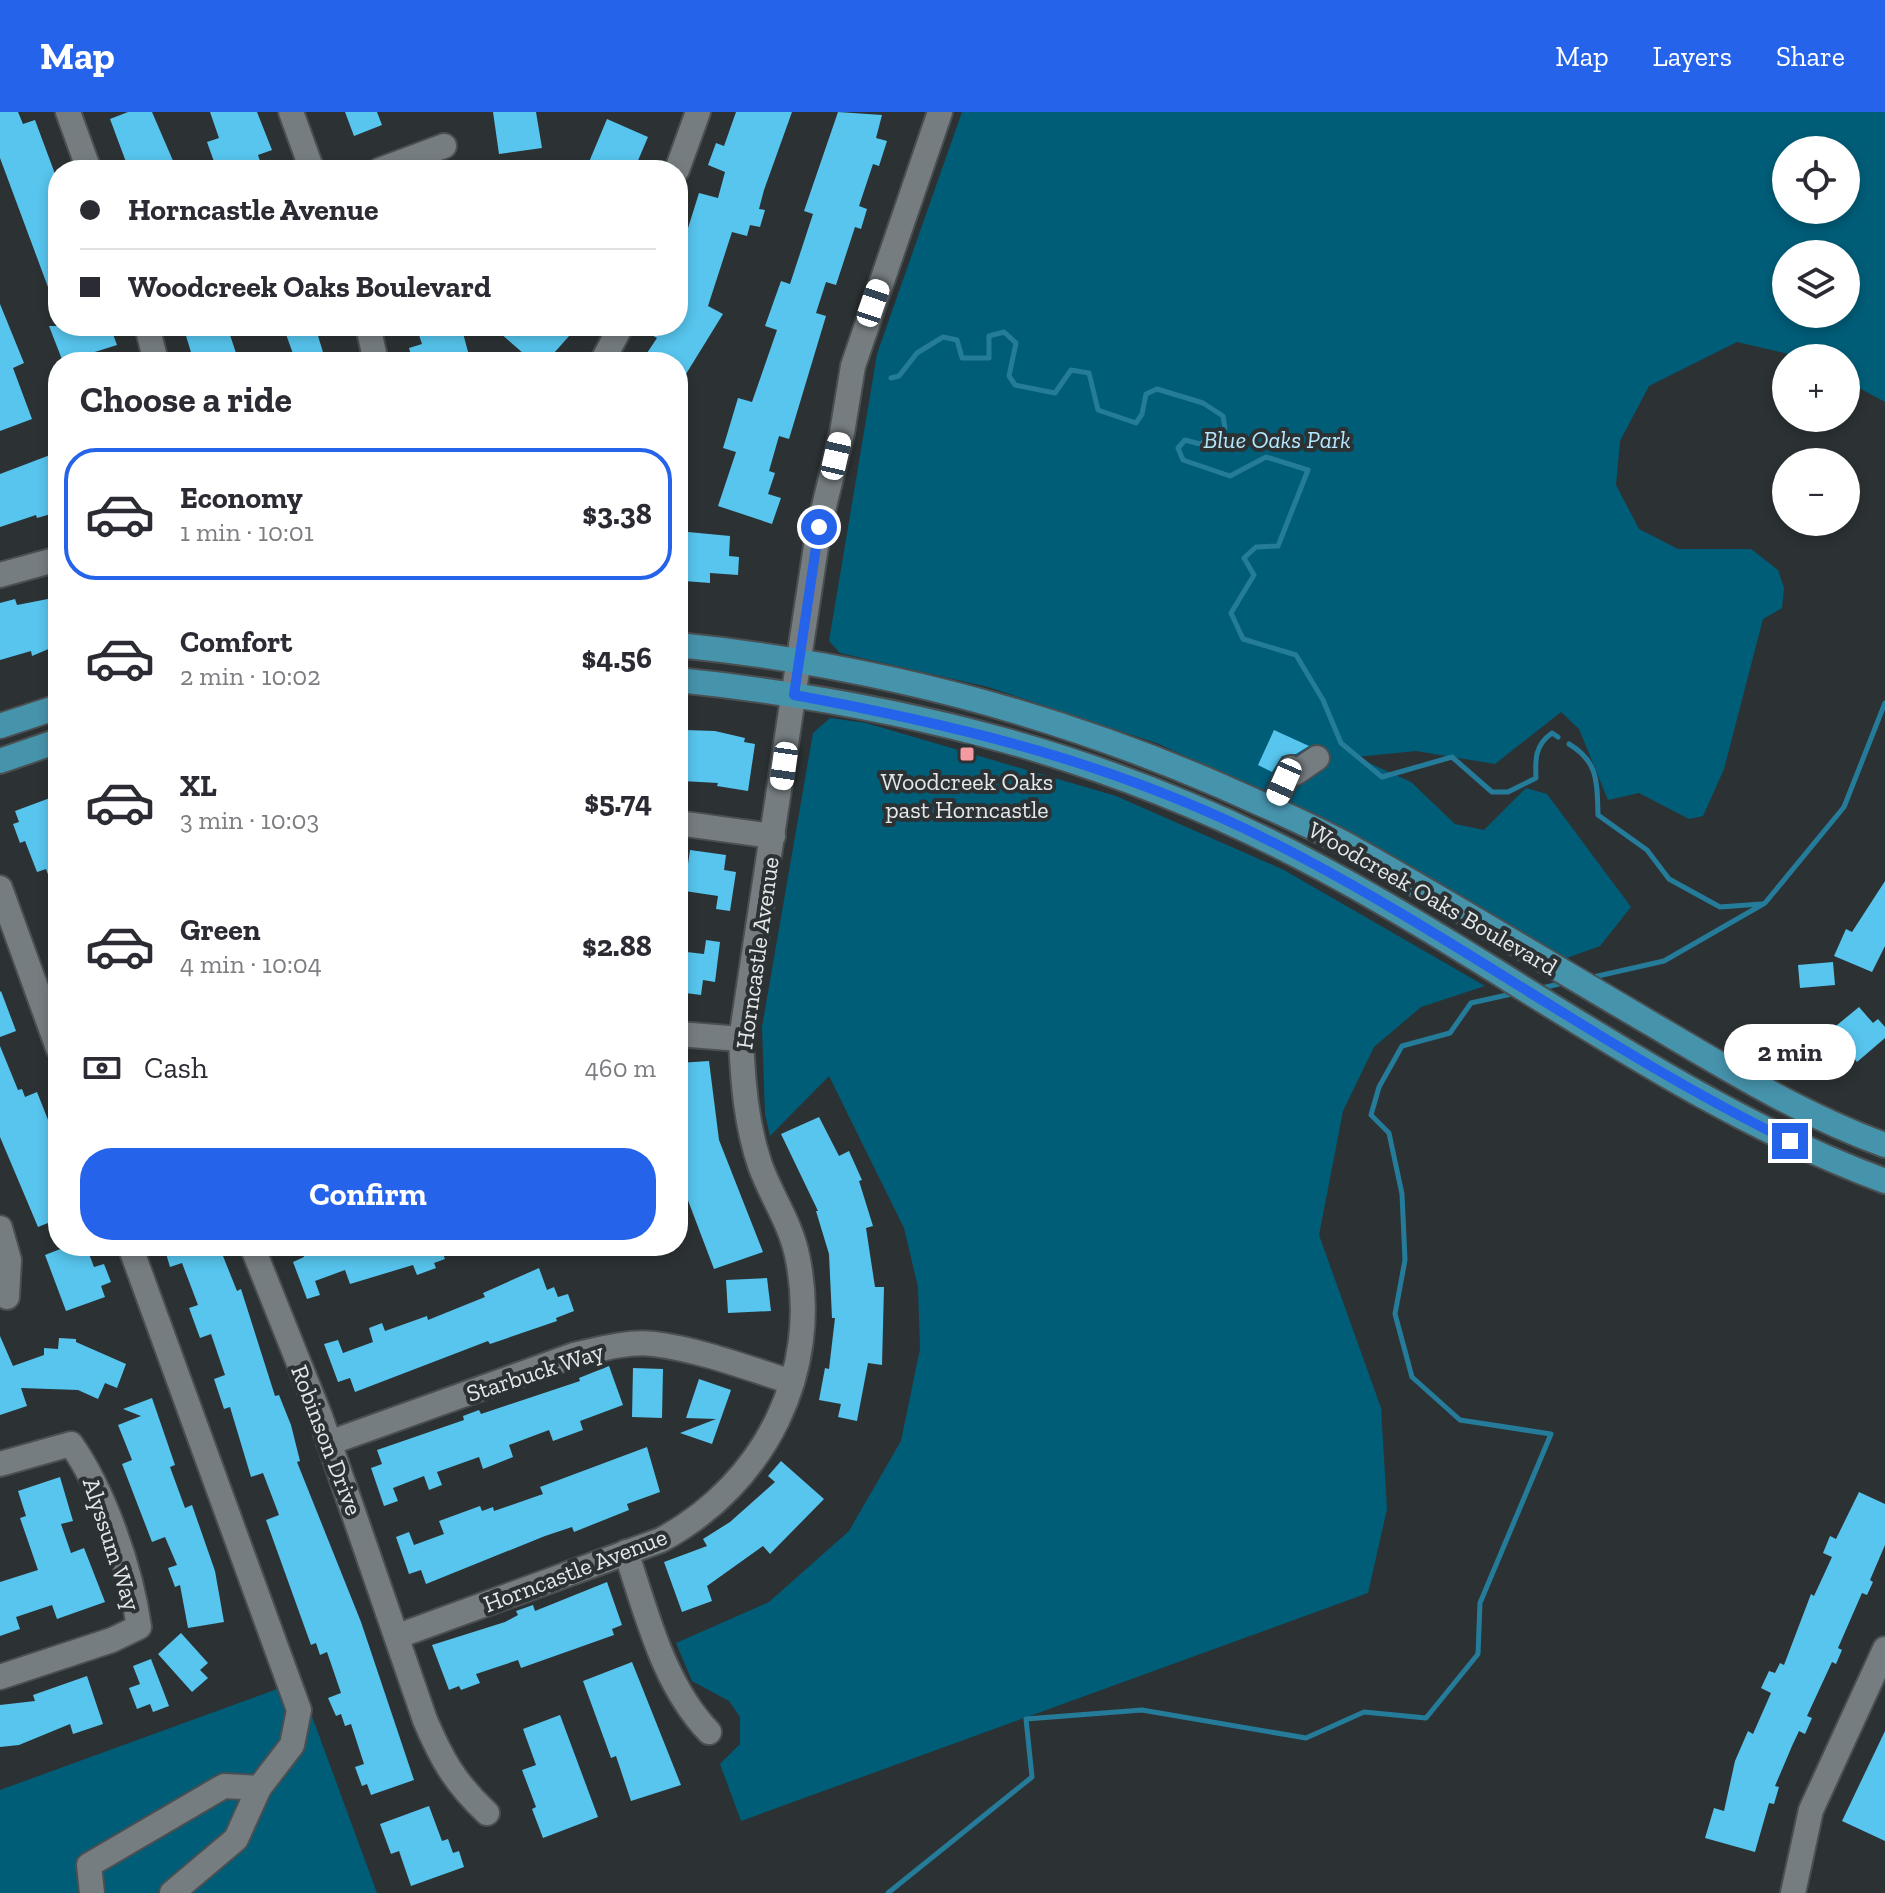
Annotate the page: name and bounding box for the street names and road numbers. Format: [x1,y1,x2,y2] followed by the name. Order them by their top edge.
[1303,815,1563,981] street label: Woodcreek Oaks Boulevard
[729,855,785,1051] street label: Horncastle Avenue
[463,1336,608,1408] street label: Starbuck Way
[285,1361,369,1519] street label: Robinson Drive
[77,1474,147,1615] street label: Alyssum Way
[479,1522,671,1618] street label: Horncastle Avenue

